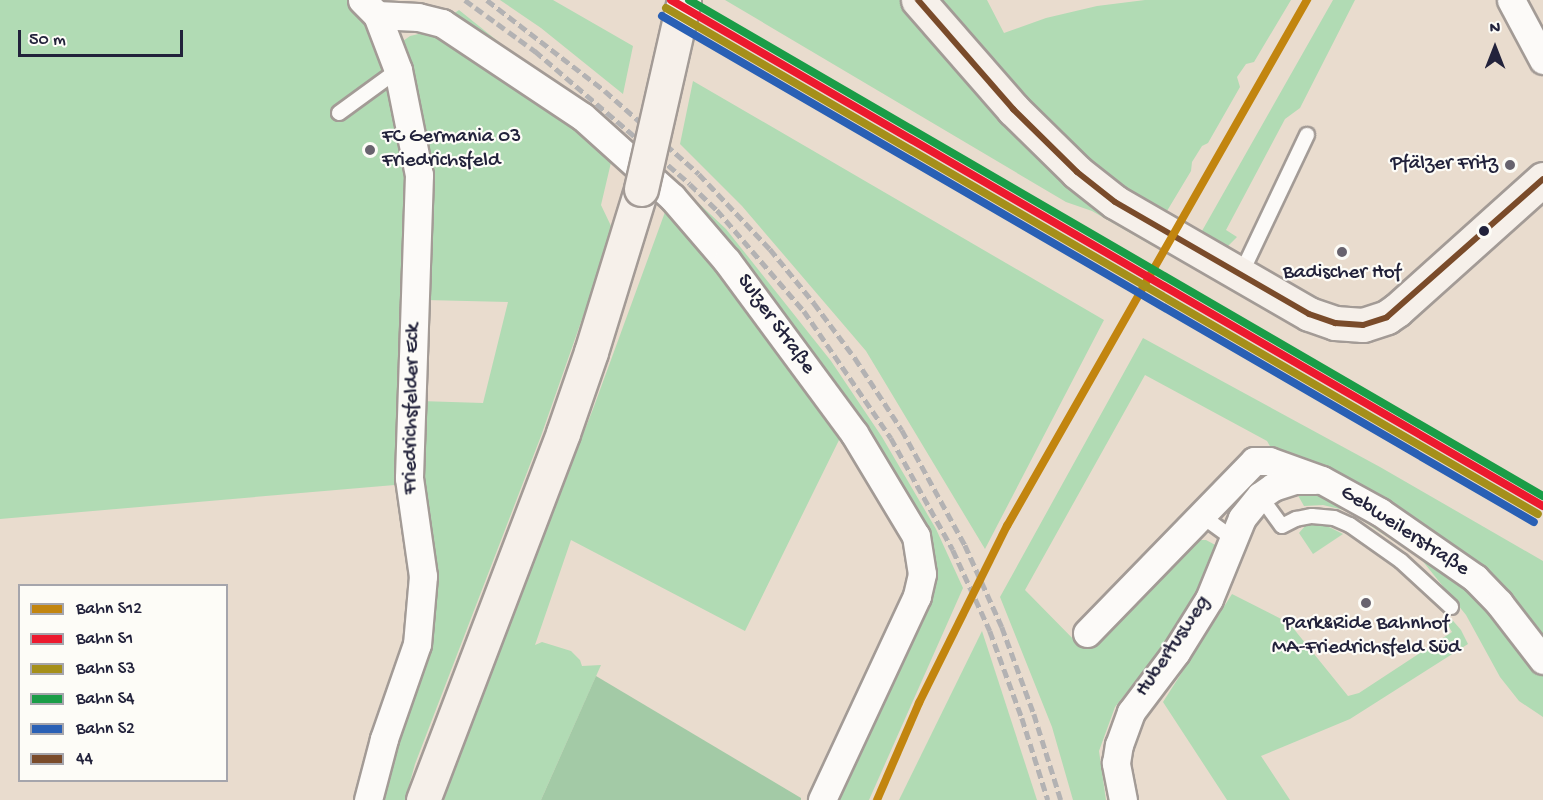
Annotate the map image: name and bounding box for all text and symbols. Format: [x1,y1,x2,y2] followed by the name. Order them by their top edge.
[21,18,186,56] scale bar
[1465,18,1525,78] north arrow
[1490,20,1500,39] text: N
[29,30,66,51] text: 50 m
[382,125,521,175] place label: FC Germania 03 Friedrichsfeld
[363,143,377,157] marker: FC Germania 03 Friedrichsfeld
[1391,152,1498,178] place label: Pfälzer Fritz
[1503,158,1517,172] marker: Pfälzer Fritz
[1478,225,1490,237] unlabelled marker
[1335,245,1349,259] marker: Badischer Hof
[1283,261,1401,287] place label: Badischer Hof
[730,270,820,380] street label: Sulzer Straße
[399,323,427,495] street label: Friedrichsfelder Eck
[1335,481,1473,583] street label: Gebweilerstraße
[18,584,228,782] legend
[1131,592,1217,702] street label: Hubertusweg
[1359,596,1373,610] marker: Park&Ride Bahnhof MA-Friedrichsfeld Süd
[76,599,142,620] text: Bahn S12
[1272,612,1460,662] place label: Park&Ride Bahnhof MA-Friedrichsfeld Süd
[76,629,133,650] text: Bahn S1
[76,659,135,680] text: Bahn S3
[76,689,135,710] text: Bahn S4
[76,719,135,740] text: Bahn S2
[76,749,93,770] text: 44

